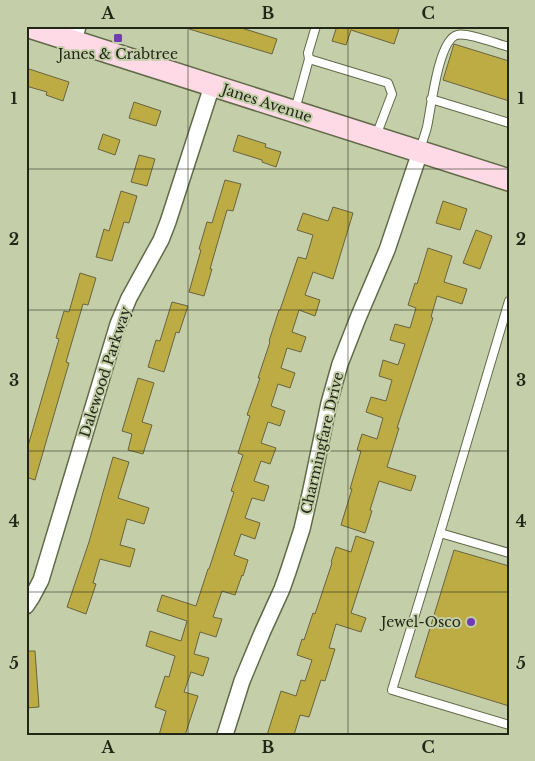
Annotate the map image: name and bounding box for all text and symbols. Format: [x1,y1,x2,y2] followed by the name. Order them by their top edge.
[101,3,116,23] text: A
[262,3,275,23] text: B
[421,3,435,23] text: C
[112,32,124,44] marker: Janes & Crabtree
[56,45,178,63] place label: Janes & Crabtree
[218,79,314,126] street label: Janes Avenue
[11,88,18,108] text: 1
[518,88,525,108] text: 1
[9,229,19,249] text: 2
[516,229,526,249] text: 2
[75,304,135,440] street label: Dalewood Parkway
[9,370,19,390] text: 3
[297,370,347,516] street label: Charmingfare Drive
[516,370,526,390] text: 3
[9,511,19,531] text: 4
[516,511,526,531] text: 4
[379,613,461,631] place label: Jewel-Osco
[465,616,477,628] marker: Jewel-Osco
[9,653,19,673] text: 5
[516,653,526,673] text: 5
[101,737,116,757] text: A
[262,737,275,757] text: B
[421,737,435,757] text: C

